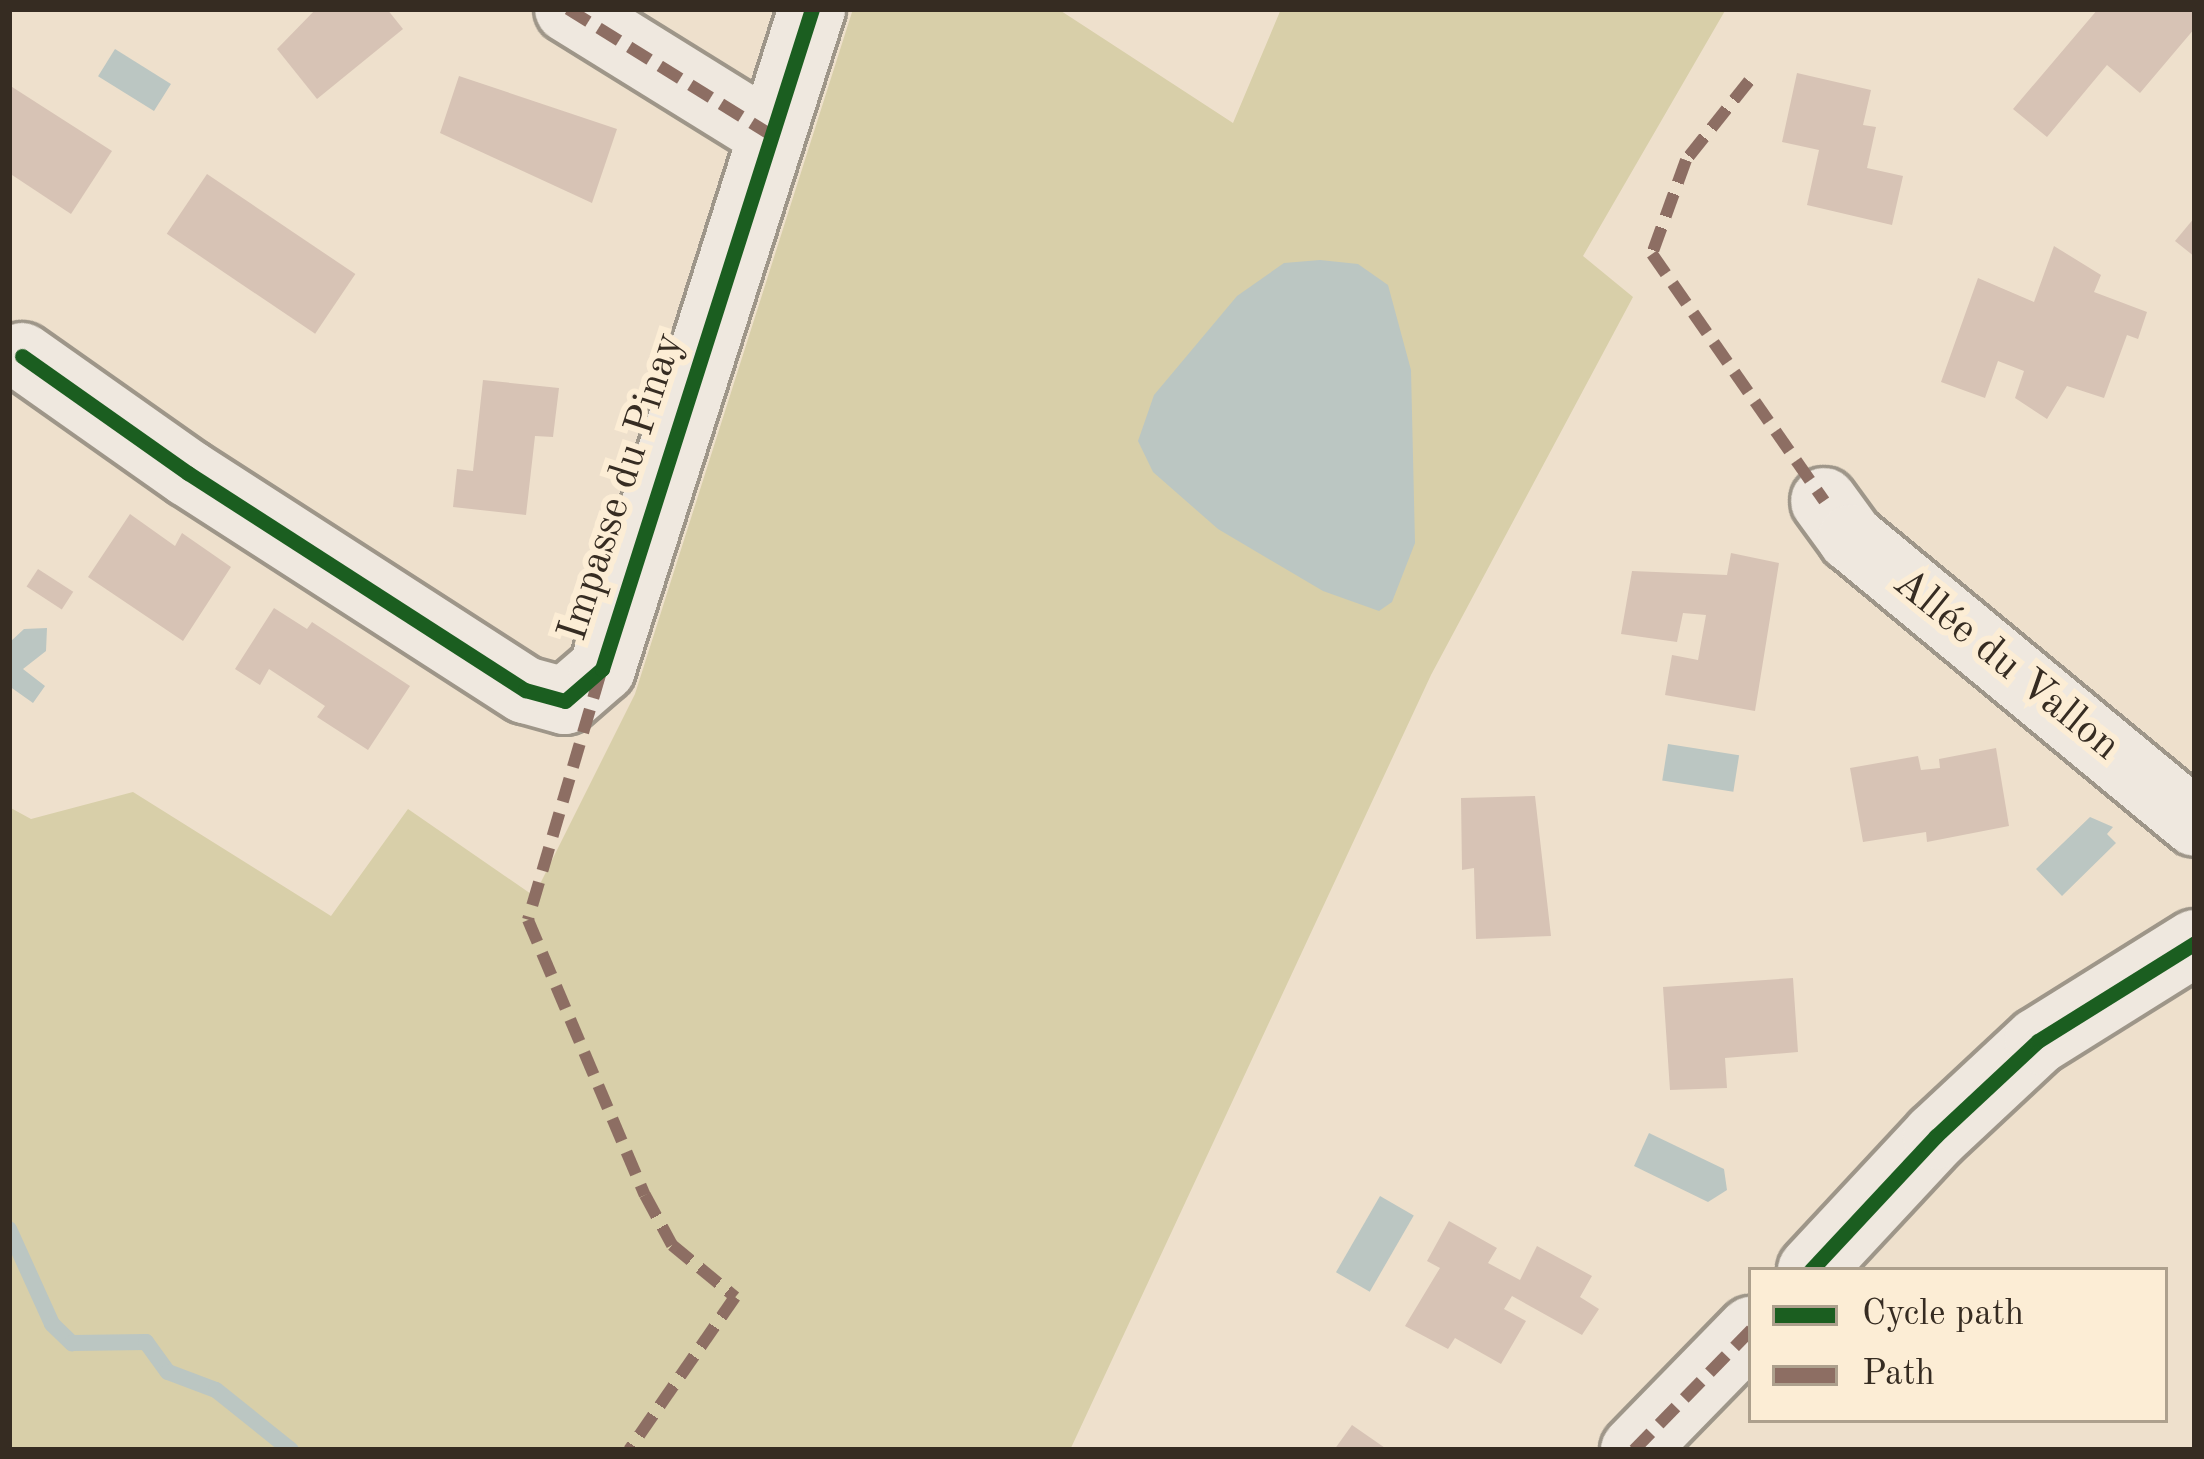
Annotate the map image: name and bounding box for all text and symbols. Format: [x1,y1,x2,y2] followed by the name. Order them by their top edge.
[548,327,696,647] street label: Impasse du Pinay
[1882,558,2130,772] street label: Allée du Vallon
[1748,1267,2168,1423] legend
[1862,1297,2024,1333] text: Cycle path
[1862,1357,1935,1393] text: Path

